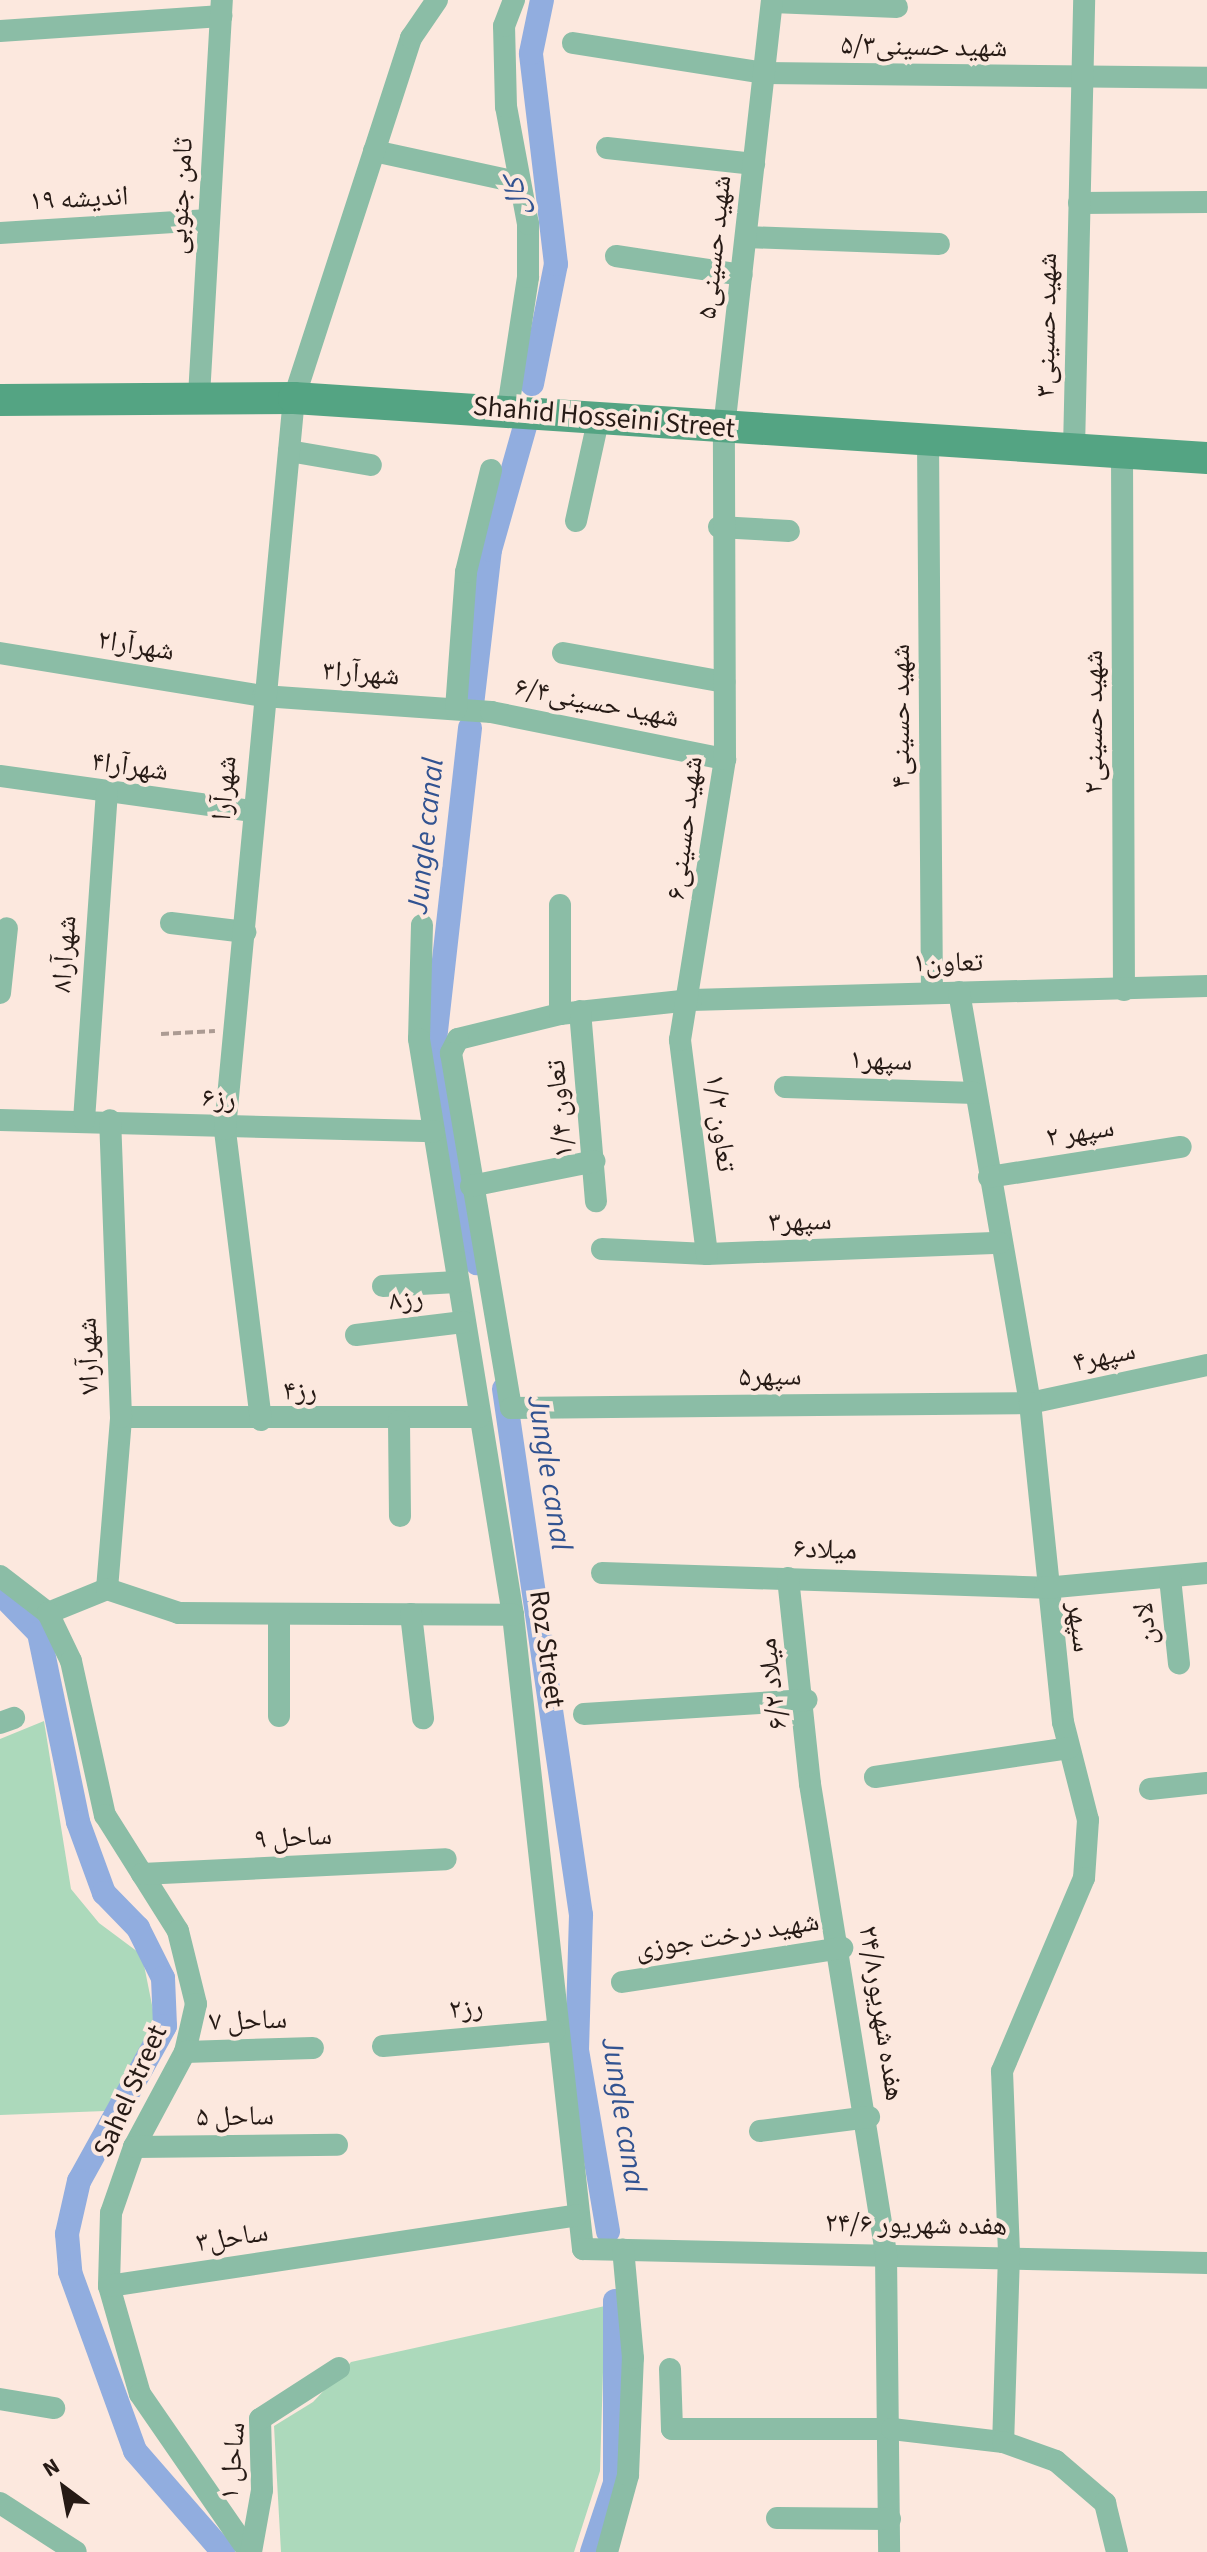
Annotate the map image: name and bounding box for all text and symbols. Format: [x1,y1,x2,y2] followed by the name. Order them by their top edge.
[840,28,1008,64] street label: شهید حسینی۵/۳
[160,136,200,256] street label: ثامن جنوبی
[690,173,738,321] street label: شهید حسینی۵
[496,175,536,217] water label: کال
[29,179,129,217] street label: اندیشه ۱۹
[1028,252,1064,398] street label: شهید حسینی۳
[471,389,737,445] street label: Shahid Hosseini Street
[95,622,177,668] street label: شهرآرا۲
[883,644,917,788] street label: شهید حسینی۴
[1076,650,1110,794] street label: شهید حسینی۲
[321,654,401,692] street label: شهرآرا۳
[512,670,682,734] street label: شهید حسینی۶/۴
[89,744,171,788] street label: شهرآرا۴
[204,754,244,822] street label: شهرآرا
[659,754,709,902] street label: شهید حسینی۶
[400,756,452,916] water label: Jungle canal
[45,914,83,994] street label: شهرآرا۸
[913,945,983,979] street label: تعاون۱
[849,1042,913,1078] street label: سپهر۱
[538,1059,580,1159] street label: تعاون ۱/۴
[698,1072,744,1174] street label: تعاون ۱/۲
[201,1080,237,1116] street label: رز۶
[1043,1110,1117,1154] street label: سپهر ۲
[768,1203,832,1239] street label: سپهر۳
[387,1280,425,1318] street label: رز۸
[70,1317,106,1395] street label: شهرآرا۷
[1070,1333,1138,1379] street label: سپهر۴
[738,1359,802,1393] street label: سپهر۵
[283,1373,317,1407] street label: رز۴
[519,1393,579,1553] water label: Jungle canal
[792,1531,858,1567] street label: میلاد۶
[522,1588,572,1710] street label: Roz Street
[1060,1600,1100,1654] street label: سپهر
[1126,1601,1164,1647] street label: لادن
[750,1636,794,1732] street label: میلاد ۶/۲
[253,1818,333,1856] street label: ساحل ۹
[633,1904,821,1966] street label: شهید درخت جوزی
[852,1923,912,2103] street label: هفده شهریور۲۴/۸
[448,1990,484,2026] street label: رز۲
[208,2002,288,2038] street label: ساحل ۷
[86,2020,174,2162] street label: Sahel Street
[593,2035,653,2195] water label: Jungle canal
[196,2099,274,2133] street label: ساحل ۵
[825,2206,1007,2242] street label: هفده شهریور ۲۴/۶
[194,2215,270,2259] street label: ساحل۳
[212,2421,252,2501] street label: ساحل ۱
[24,2448,104,2528] north arrow
[37,2450,66,2485] text: N

